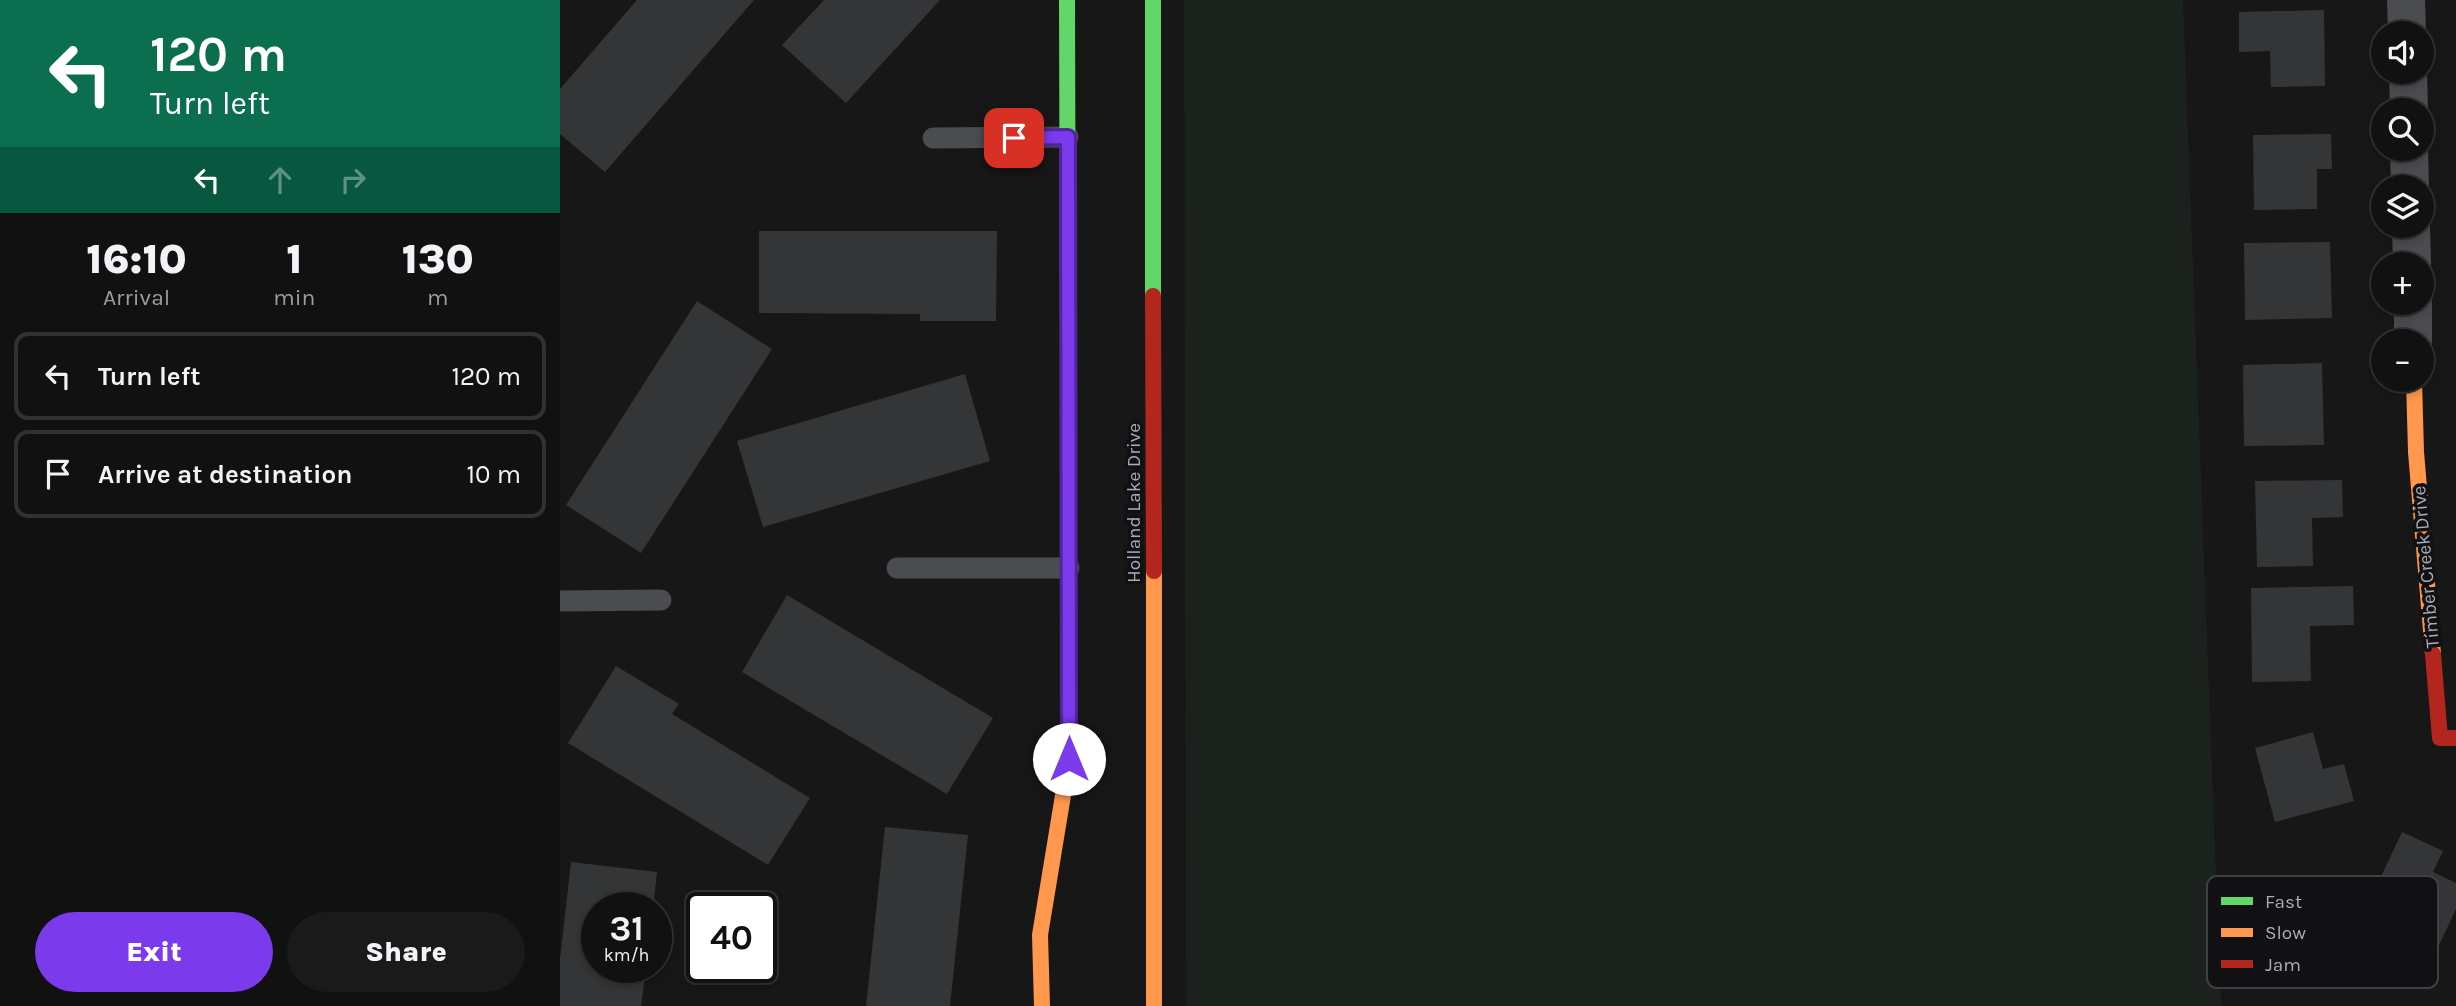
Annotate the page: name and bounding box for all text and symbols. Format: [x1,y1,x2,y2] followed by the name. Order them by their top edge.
[2371,21,2434,392] map controls
[2371,21,2434,84] button: sound
[150,26,287,83] text: 120 m
[35,28,126,119] icon: left
[150,85,270,122] text: Turn left
[2371,98,2434,161] button: search
[984,108,1044,168] pin
[995,119,1033,157] icon: arrive
[188,161,226,199] icon: left
[261,161,299,199] icon: ahead
[334,161,372,199] icon: right
[2371,175,2434,238] button: layers
[86,234,187,284] text: 16:10
[286,234,302,284] text: 1
[402,234,474,284] text: 130
[2371,252,2434,315] button: +
[103,284,170,311] text: Arrival
[273,284,315,311] text: min
[427,284,448,311] text: m
[2371,329,2434,392] button: −
[39,357,77,395] icon: left
[98,361,200,392] text: Turn left
[451,361,521,392] text: 120 m
[1123,423,1145,583] street label: Holland Lake Drive
[39,455,77,493] icon: arrive
[98,459,352,490] text: Arrive at destination
[466,459,521,490] text: 10 m
[2408,485,2444,649] street label: Timber Creek Drive
[1032,722,1106,796] position arrow
[2207,876,2438,988] legend
[2265,891,2302,913] text: Fast
[686,892,777,983] speed limit sign: 40
[609,908,644,949] text: 31
[35,912,273,992] button: Exit
[287,912,525,992] button: Share
[2265,922,2306,944] text: Slow
[604,944,649,966] text: km/h
[2265,954,2301,976] text: Jam

